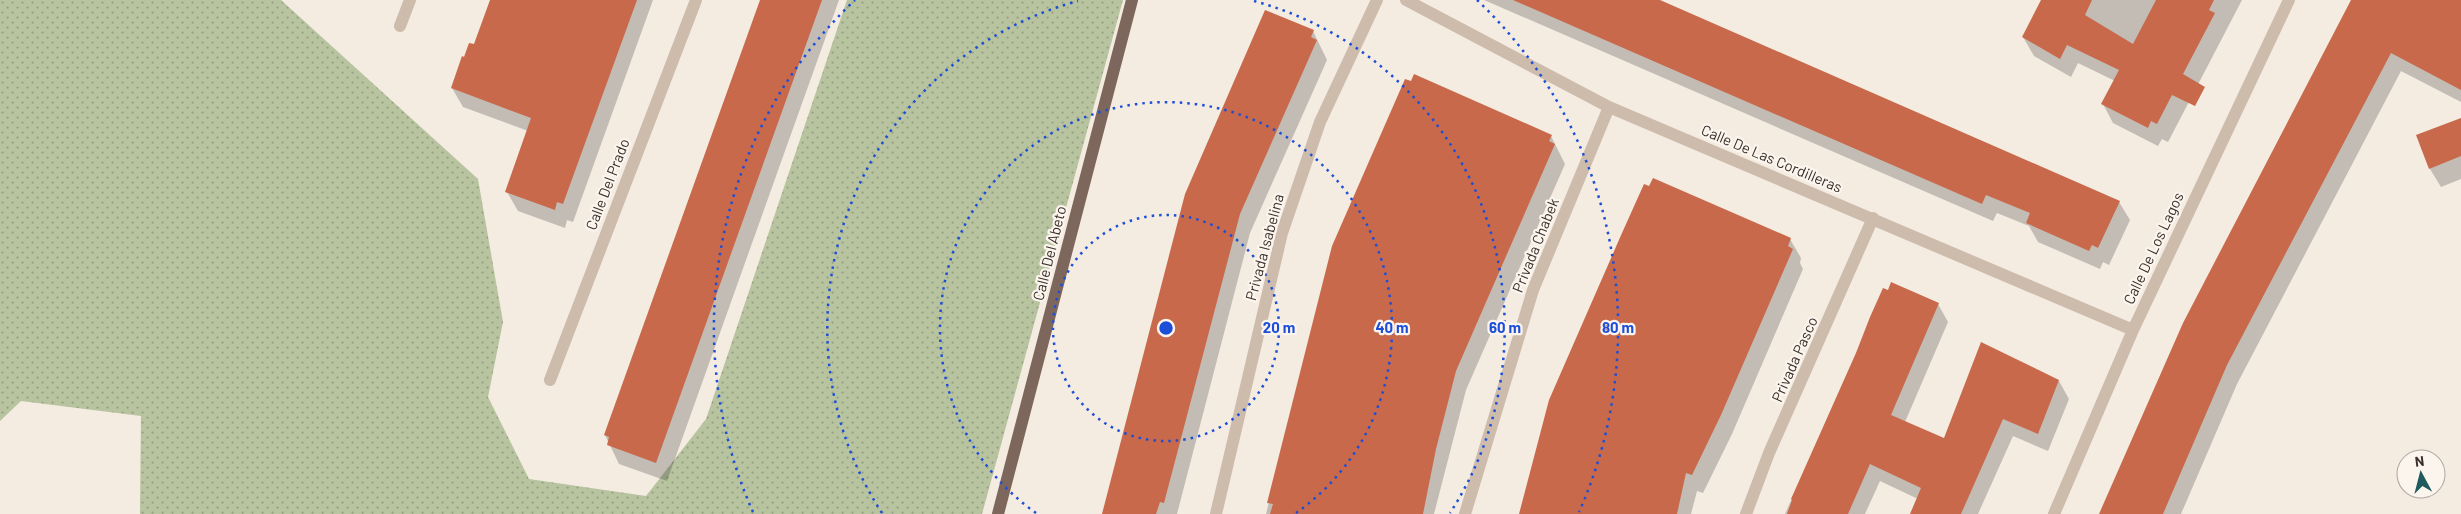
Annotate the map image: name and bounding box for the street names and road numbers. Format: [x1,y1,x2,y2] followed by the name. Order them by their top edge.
[1699,120,1845,196] street label: Calle De Las Cordilleras
[581,136,633,232] street label: Calle Del Prado
[2119,189,2187,307] street label: Calle De Los Lagos
[1241,192,1287,302] street label: Privada Isabelina
[1508,195,1562,295] street label: Privada Chabek
[1029,204,1069,302] street label: Calle Del Abeto
[1767,314,1821,404] street label: Privada Pasco

